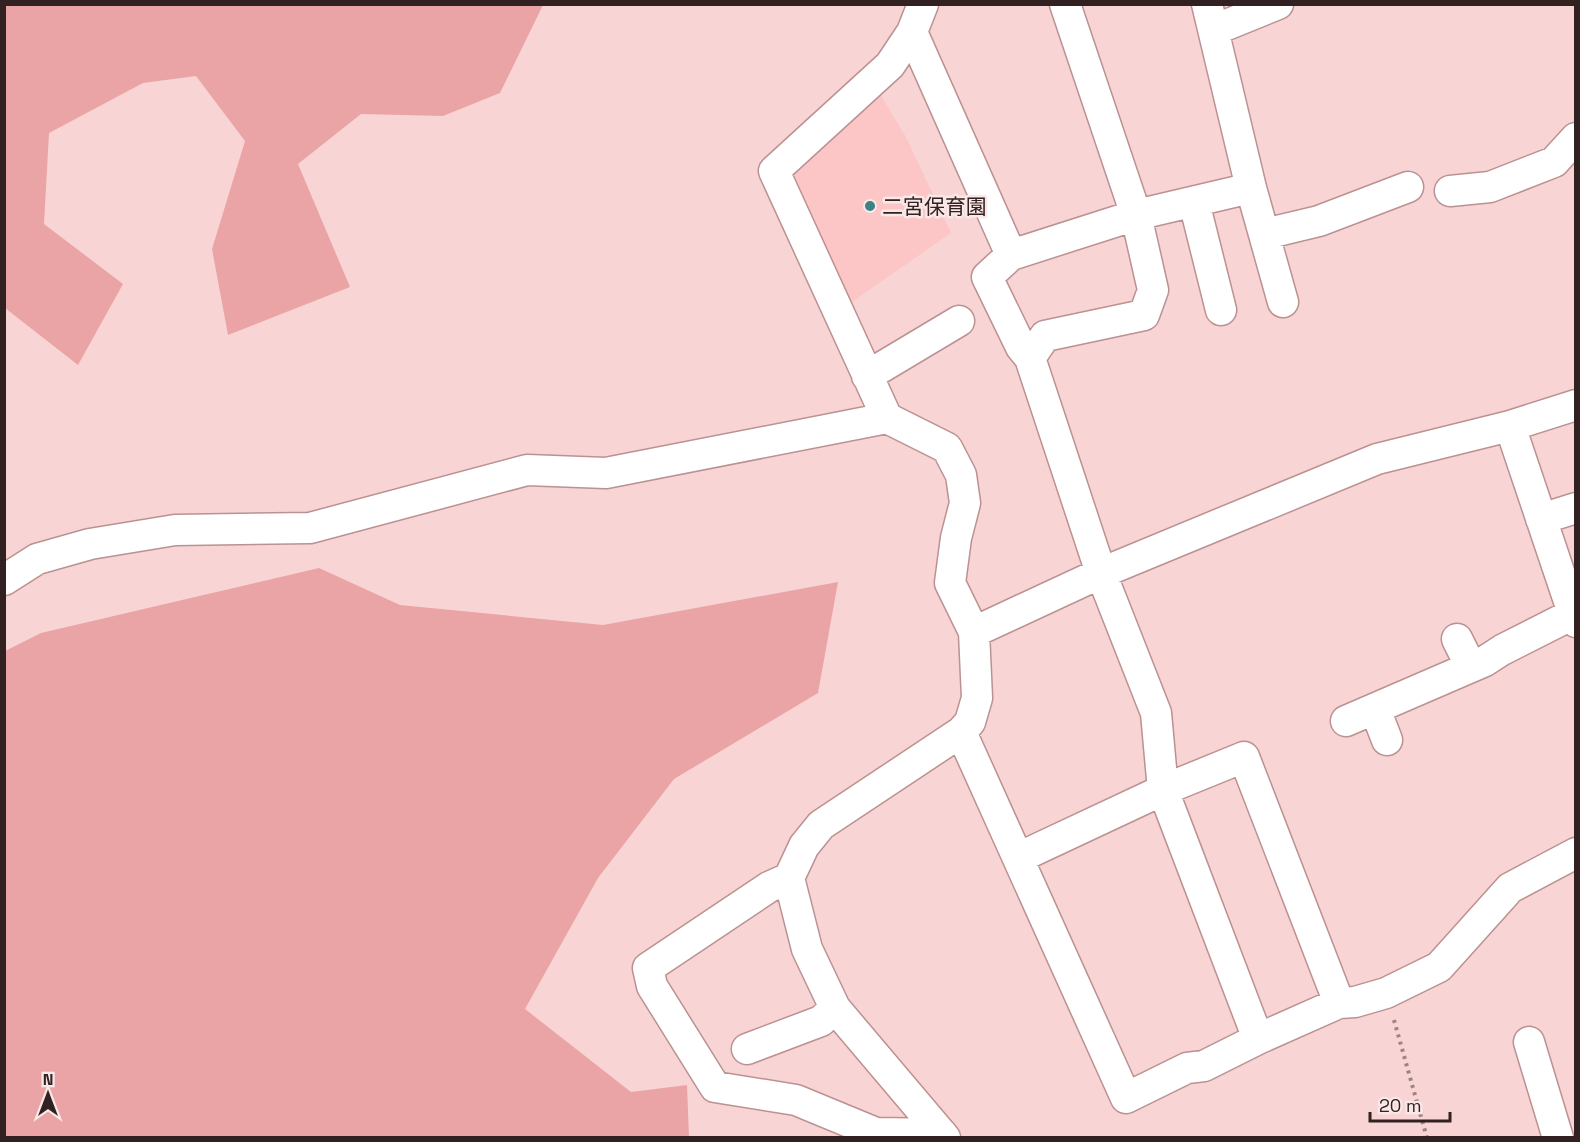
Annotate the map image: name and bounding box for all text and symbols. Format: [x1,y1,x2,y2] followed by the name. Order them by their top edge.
[882,193,987,220] place label: 二宮保育園
[863,199,877,213] marker: 二宮保育園
[18,1064,78,1124] north arrow
[43,1069,53,1090] text: N
[1370,1085,1450,1123] scale bar
[1379,1094,1422,1117] text: 20 m

